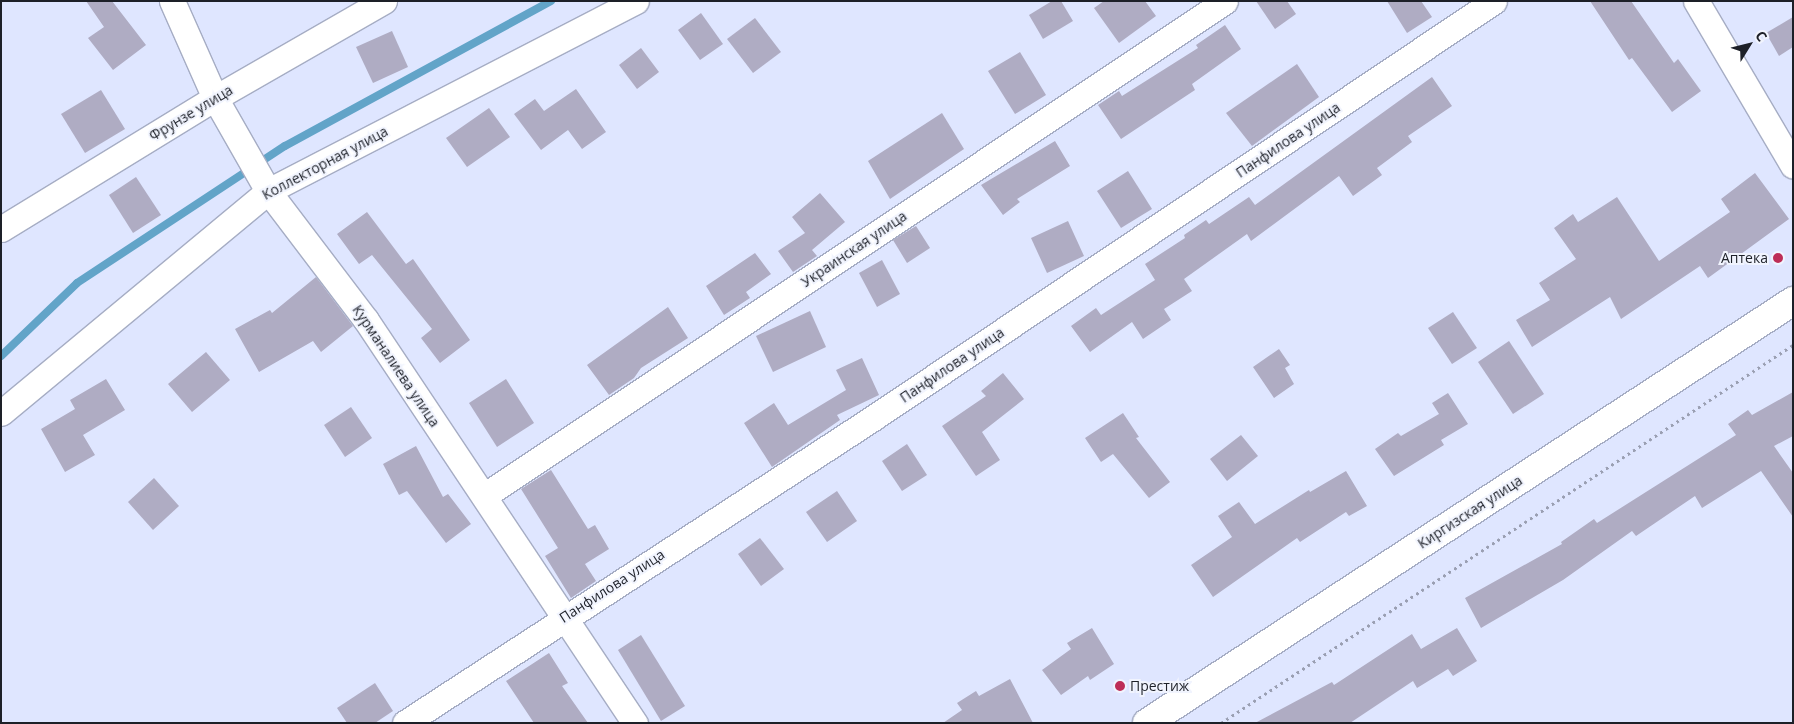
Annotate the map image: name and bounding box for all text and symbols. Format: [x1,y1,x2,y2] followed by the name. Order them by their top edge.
[1724,20,1774,70] north arrow
[1751,27,1772,45] text: С
[146,82,236,144] street label: Фрунзе улица
[1233,99,1343,181] street label: Панфилова улица
[259,123,391,203] street label: Коллекторная улица
[798,207,910,291] street label: Украинская улица
[1721,250,1768,266] place label: Аптека
[1772,252,1784,264] marker: Аптека
[349,302,443,430] street label: Курманалиева улица
[897,324,1007,406] street label: Панфилова улица
[1415,472,1525,552] street label: Киргизская улица
[556,546,668,626] street label: Панфилова улица
[1130,678,1189,694] place label: Престиж
[1114,680,1126,692] marker: Престиж

